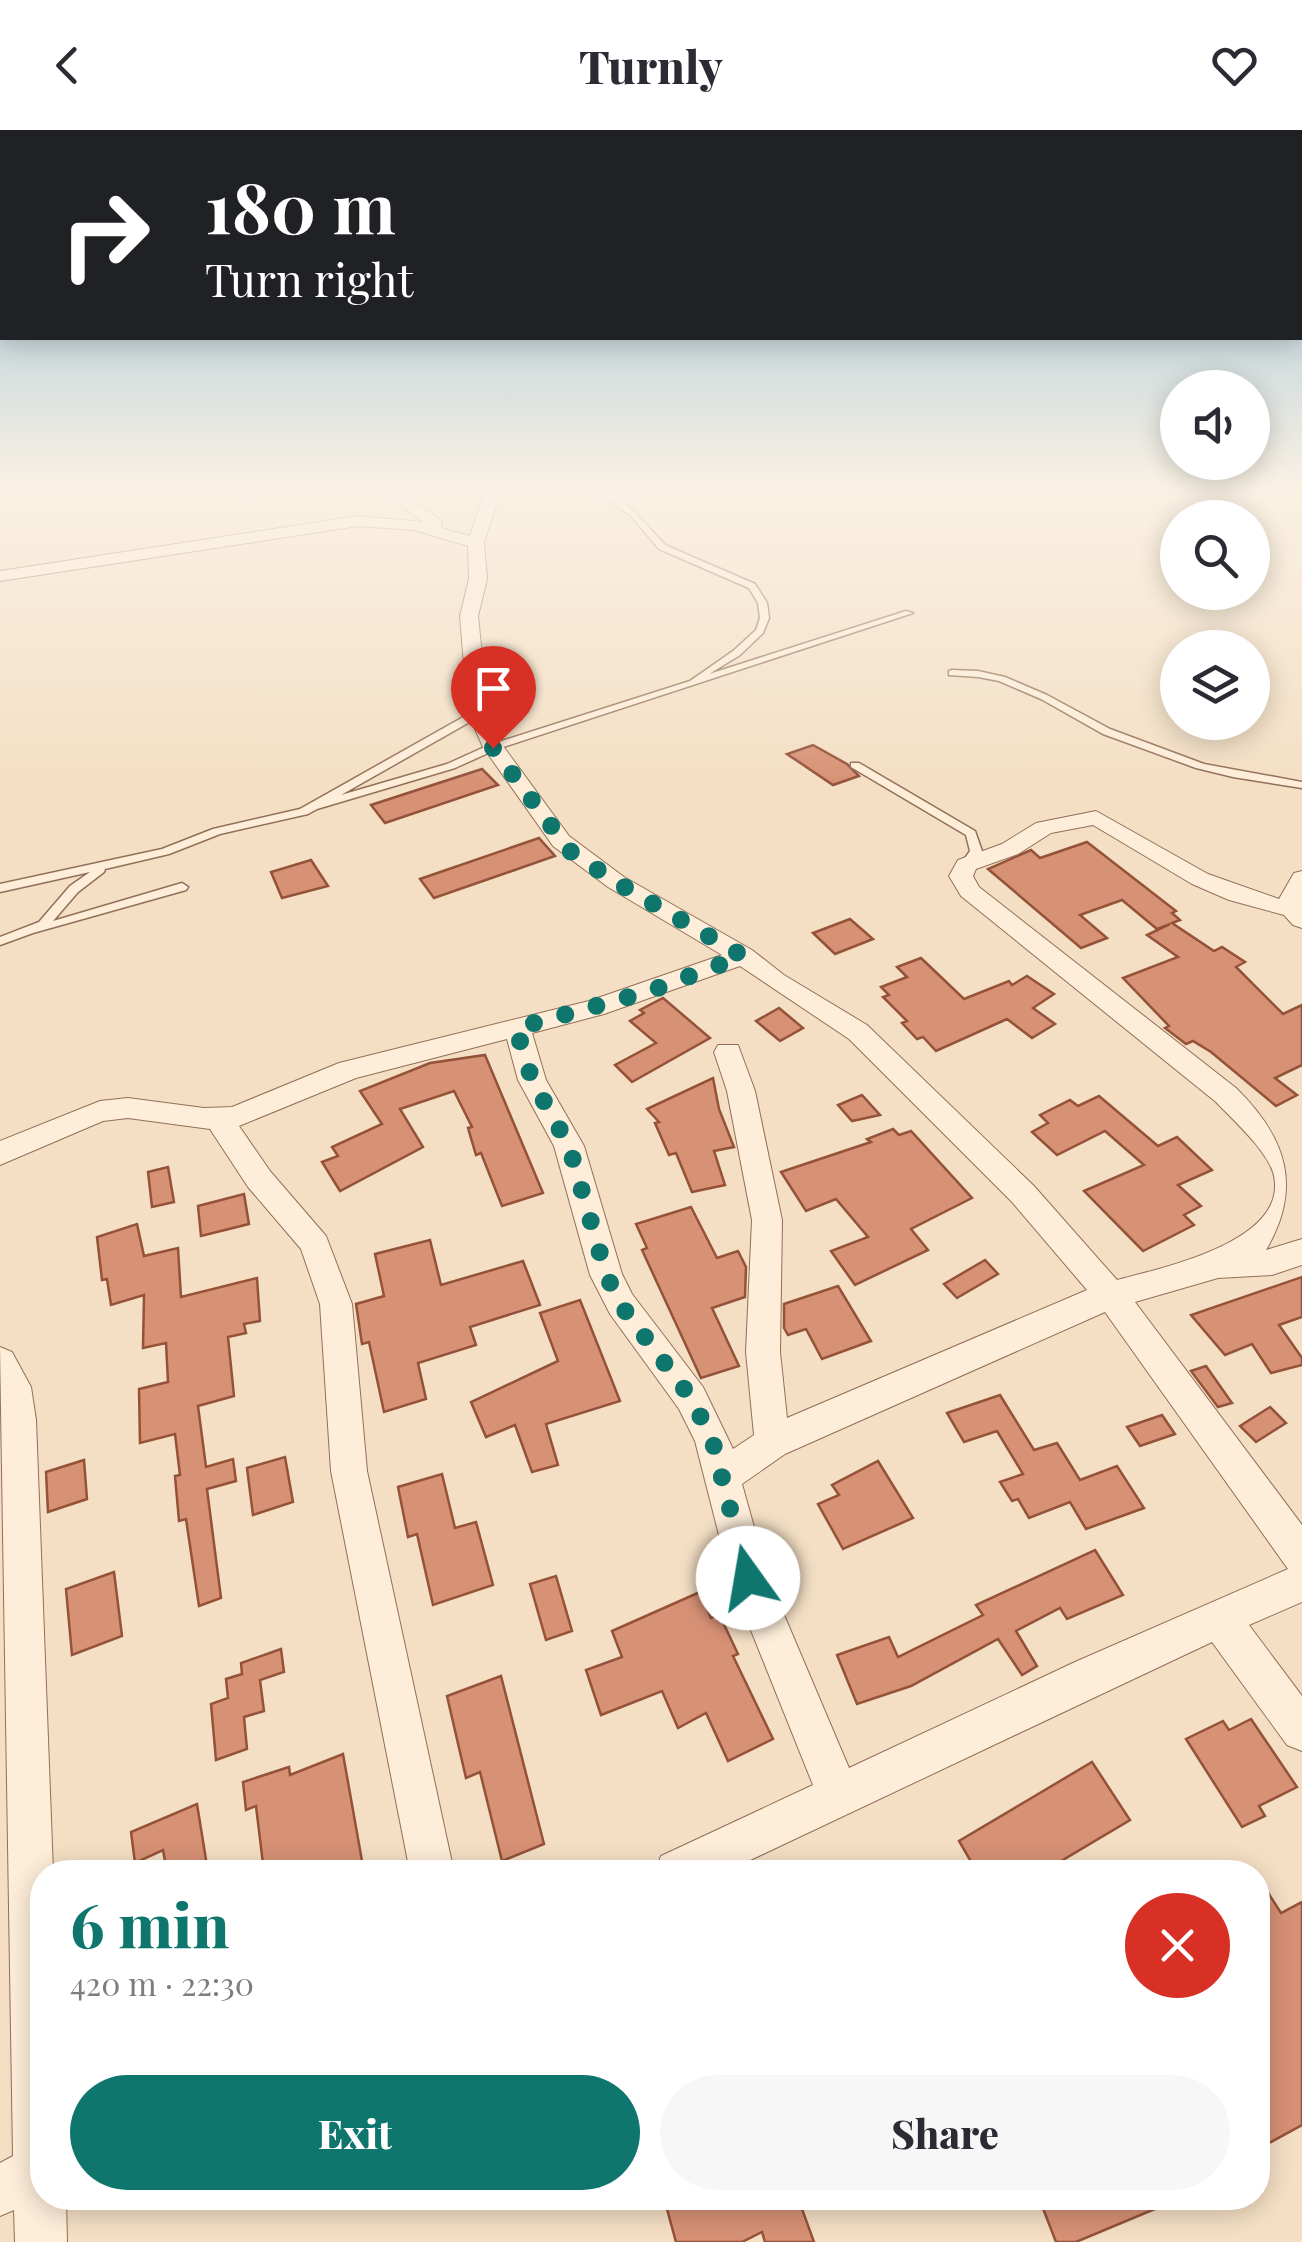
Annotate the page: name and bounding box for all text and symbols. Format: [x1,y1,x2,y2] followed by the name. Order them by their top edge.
[579,35,723,95] text: Turnly
[40,38,95,93] icon: back
[1207,38,1262,93] icon: heart
[205,158,396,252] text: 180 m
[40,170,170,300] icon: right
[205,248,413,308] text: Turn right
[1160,370,1270,740] map controls
[1160,370,1270,480] button: sound
[1160,500,1270,610] button: search
[1160,630,1270,740] button: layers
[451,646,536,749] pin
[466,661,521,716] icon: arrive
[696,1526,800,1630] position arrow
[70,1883,229,1963] text: 6 min
[1125,1893,1230,1998] button: close
[70,1961,254,2004] text: 420 m · 22:30
[70,2075,640,2190] button: Exit
[660,2075,1230,2190] button: Share

